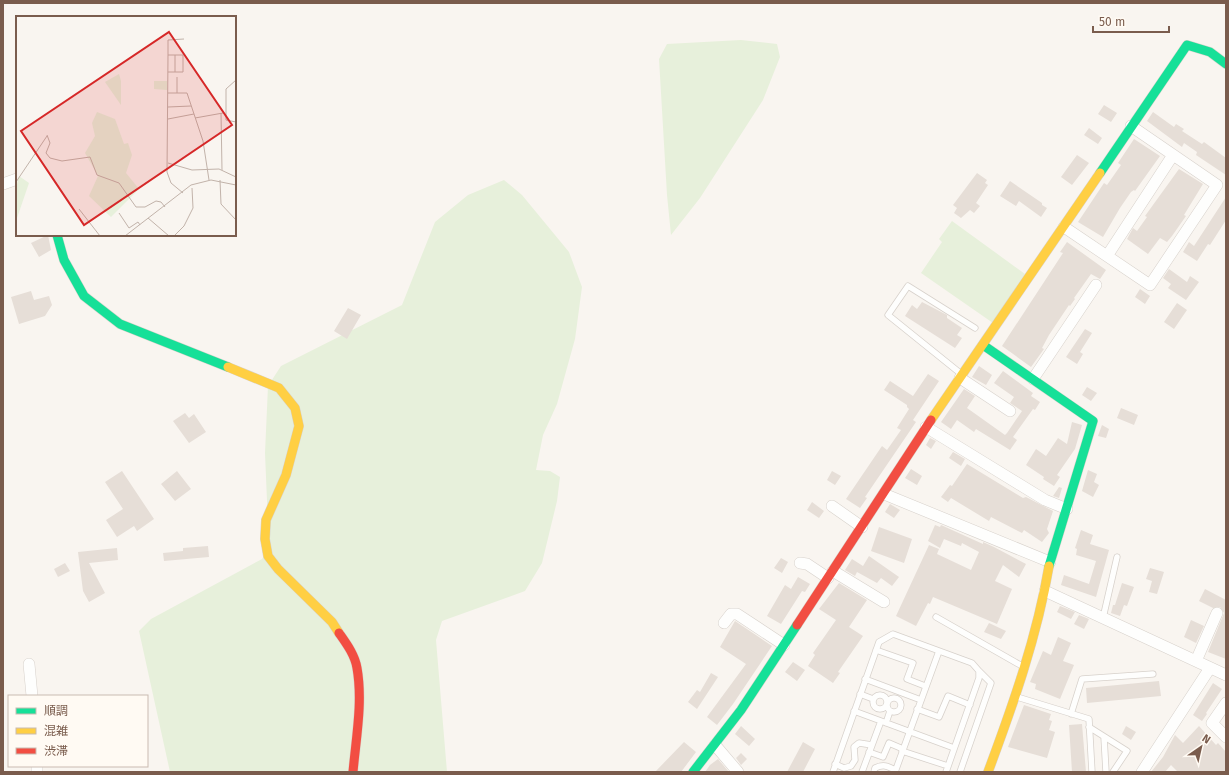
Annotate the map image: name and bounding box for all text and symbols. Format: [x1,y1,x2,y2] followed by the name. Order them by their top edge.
[1093,8,1169,34] scale bar
[1099,15,1125,29] text: 50 m
[16,16,236,236] inset map
[8,695,148,767] legend
[44,704,68,718] text: 順調
[44,724,68,738] text: 混雑
[1181,727,1221,767] north arrow
[1200,732,1213,747] text: N
[44,744,68,758] text: 渋滞

